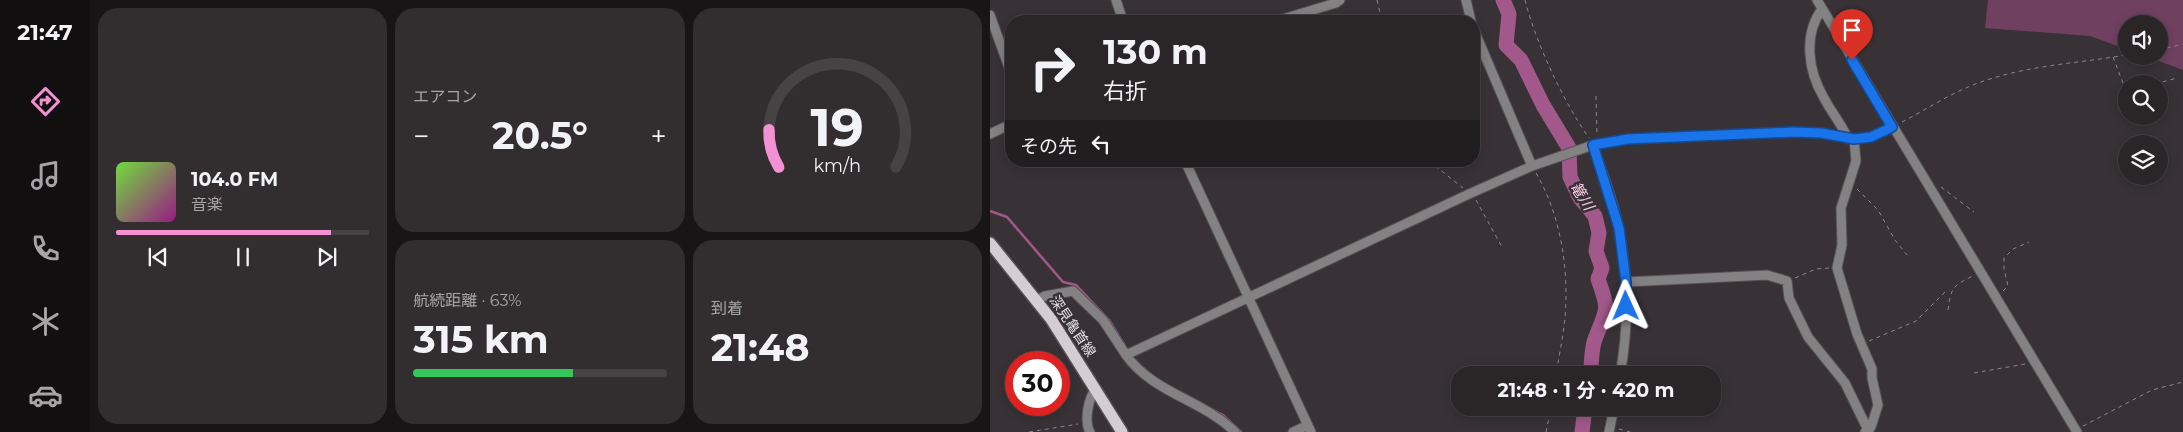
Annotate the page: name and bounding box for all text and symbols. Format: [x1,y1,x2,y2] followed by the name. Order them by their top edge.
[1831,9,1873,60] pin
[2118,15,2168,185] map controls
[2118,15,2168,65] button: sound
[1838,16,1866,44] icon: arrive
[17,19,73,46] text: 21:47
[1103,30,1208,73] text: 130 m
[1020,35,1085,100] icon: right
[2118,75,2168,125] button: search
[1103,78,1147,105] text: 右折
[28,84,63,119] icon: directions
[413,87,477,106] text: エアコン
[811,96,864,159] text: 19
[492,112,588,159] text: 20.5°
[413,119,429,153] text: −
[651,119,667,153] text: +
[1087,130,1115,158] icon: left
[1020,135,1077,158] text: その先
[2118,135,2168,185] button: layers
[814,155,861,176] text: km/h
[28,158,63,193] icon: music
[191,168,278,191] text: 104.0 FM
[1566,178,1599,215] water label: 篭川
[191,195,223,214] text: 音楽
[28,231,63,266] icon: phone
[144,243,172,271] icon: previous
[229,243,257,271] icon: pause
[313,243,341,271] icon: next
[1599,279,1651,331] position arrow
[413,291,522,310] text: 航続距離 · 63%
[1046,292,1100,360] street label: 深見亀首線
[711,299,743,318] text: 到着
[28,304,63,339] icon: climate
[413,316,549,363] text: 315 km
[711,324,810,371] text: 21:48
[1005,351,1070,416] speed limit sign: 30
[28,378,63,413] icon: car
[1498,379,1674,402] text: 21:48 · 1 分 · 420 m

